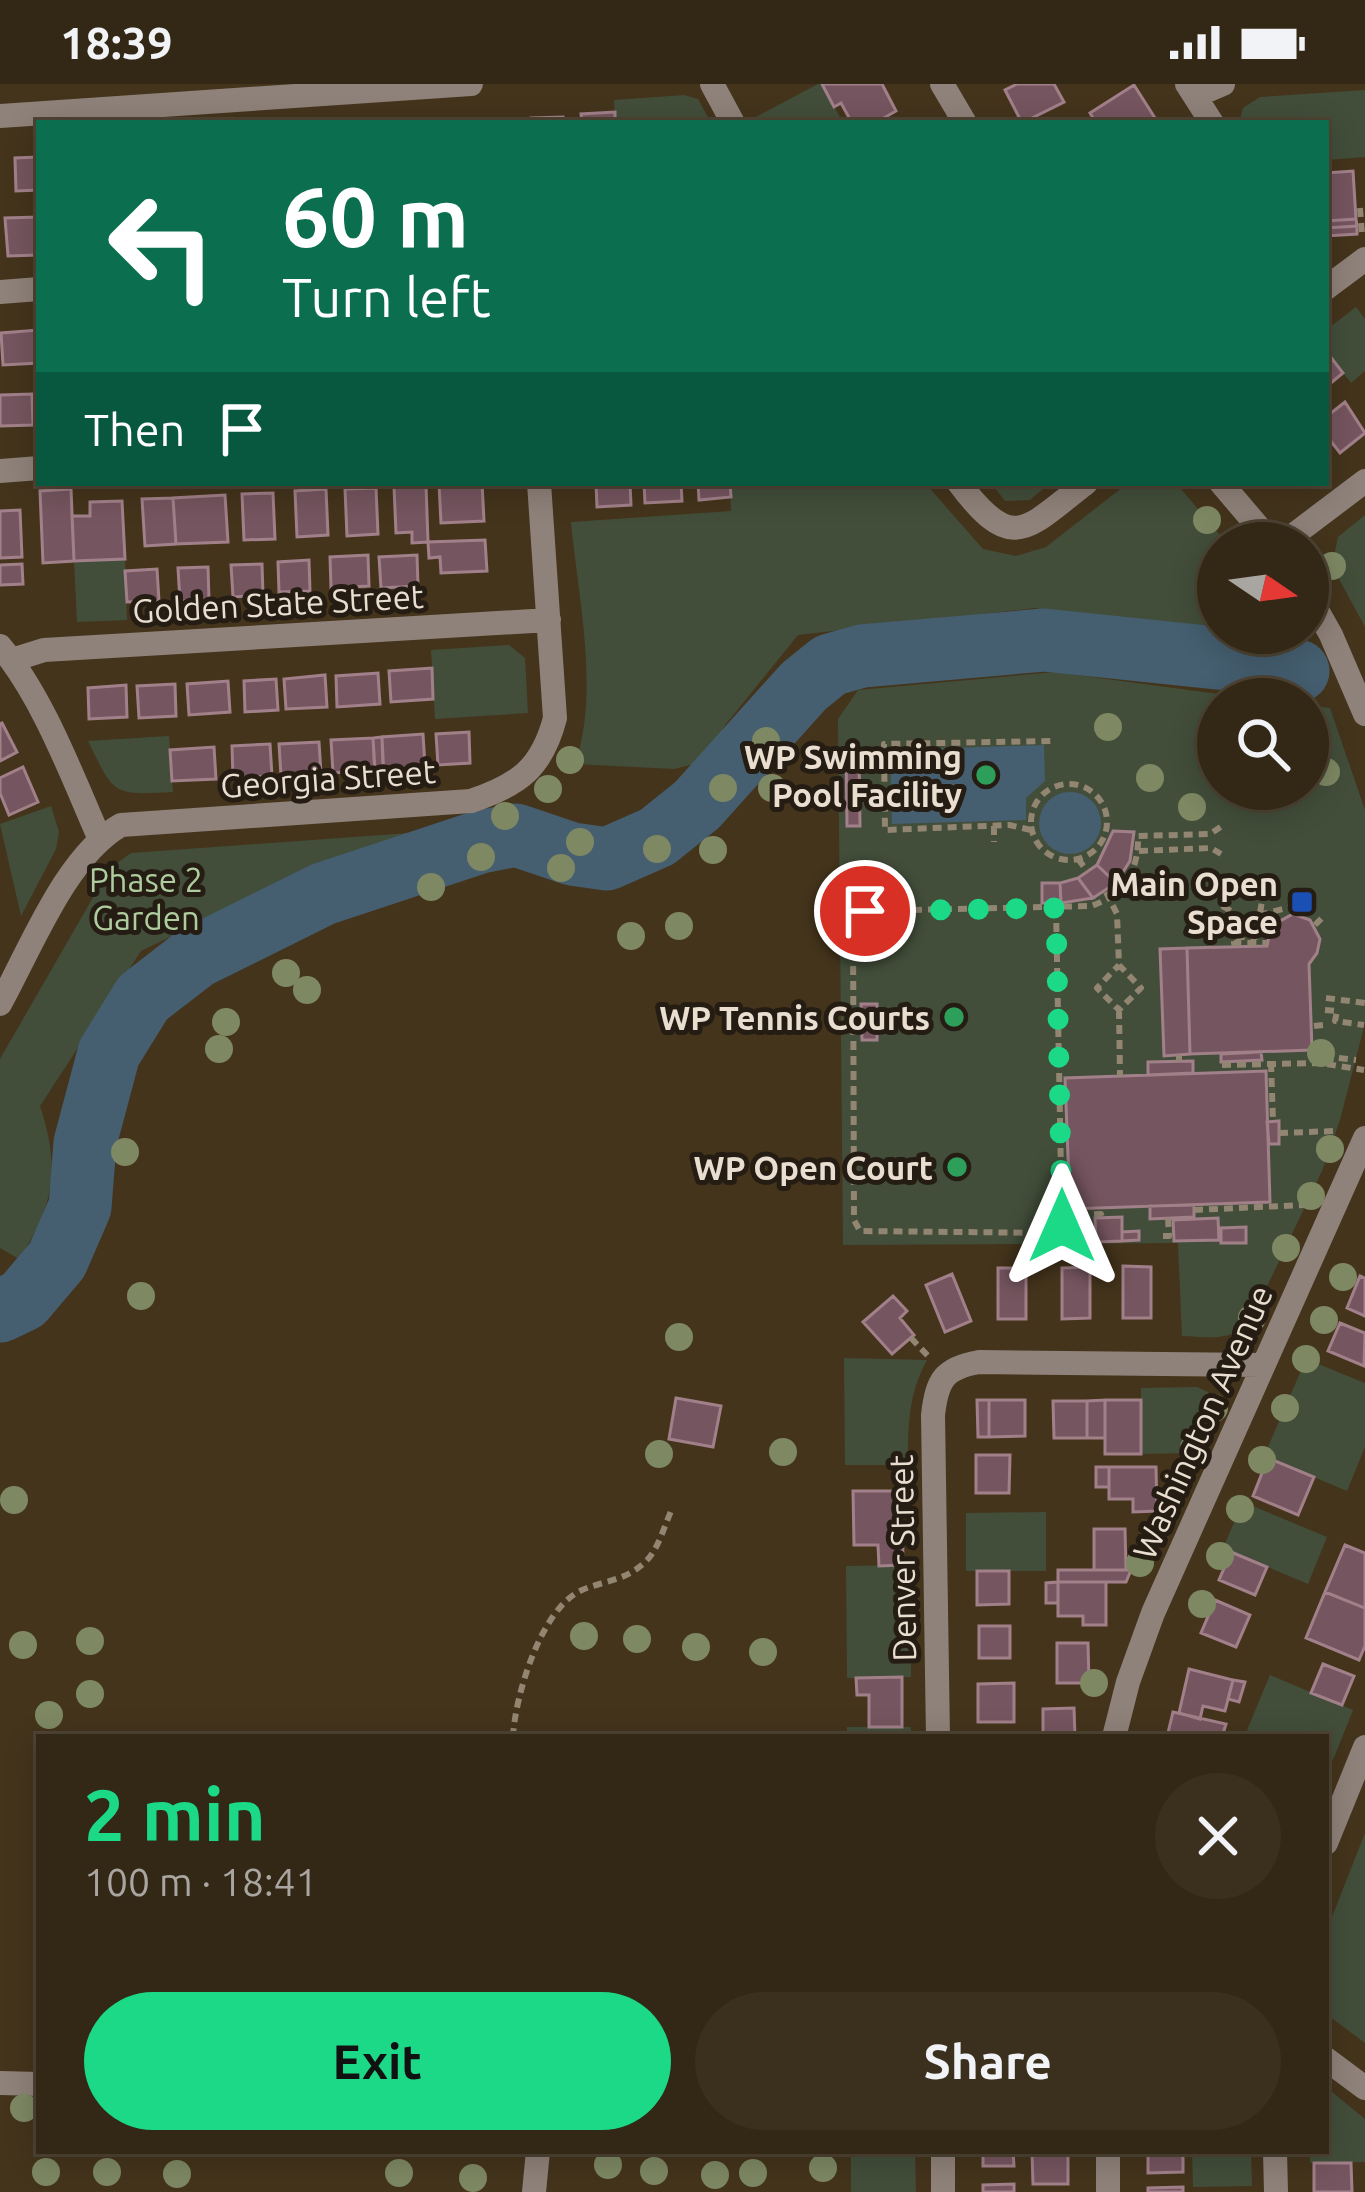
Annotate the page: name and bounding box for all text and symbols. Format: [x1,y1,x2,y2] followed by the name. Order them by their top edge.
[60,17,173,68] text: 18:39
[84,168,240,324] icon: left
[282,169,469,263] text: 60 m
[282,267,491,327] text: Turn left
[209,396,275,462] icon: arrive
[84,404,185,455] text: Then
[1197,522,1329,654] north arrow
[1197,522,1329,810] map controls
[131,577,425,629] street label: Golden State Street
[1197,678,1329,810] button: search
[744,738,962,813] place label: WP Swimming Pool Facility
[219,752,437,804] street label: Georgia Street
[973,762,999,788] marker: WP Swimming Pool Facility
[814,860,916,962] pin
[89,861,203,936] park label: Phase 2 Garden
[1110,865,1278,940] place label: Main Open Space
[832,878,898,944] icon: arrive
[1289,889,1315,915] marker: Main Open Space
[659,999,930,1036] place label: WP Tennis Courts
[941,1004,967,1030] marker: WP Tennis Courts
[694,1149,933,1186] place label: WP Open Court
[944,1154,970,1180] marker: WP Open Court
[999,1163,1125,1289] position arrow
[1125,1279,1279,1565] street label: Washington Avenue
[882,1454,922,1662] street label: Denver Street
[1155,1773,1281,1899] button: close
[84,1774,266,1855] text: 2 min
[84,1860,318,1903] text: 100 m · 18:41
[84,1992,671,2130] button: Exit
[695,1992,1281,2130] button: Share

